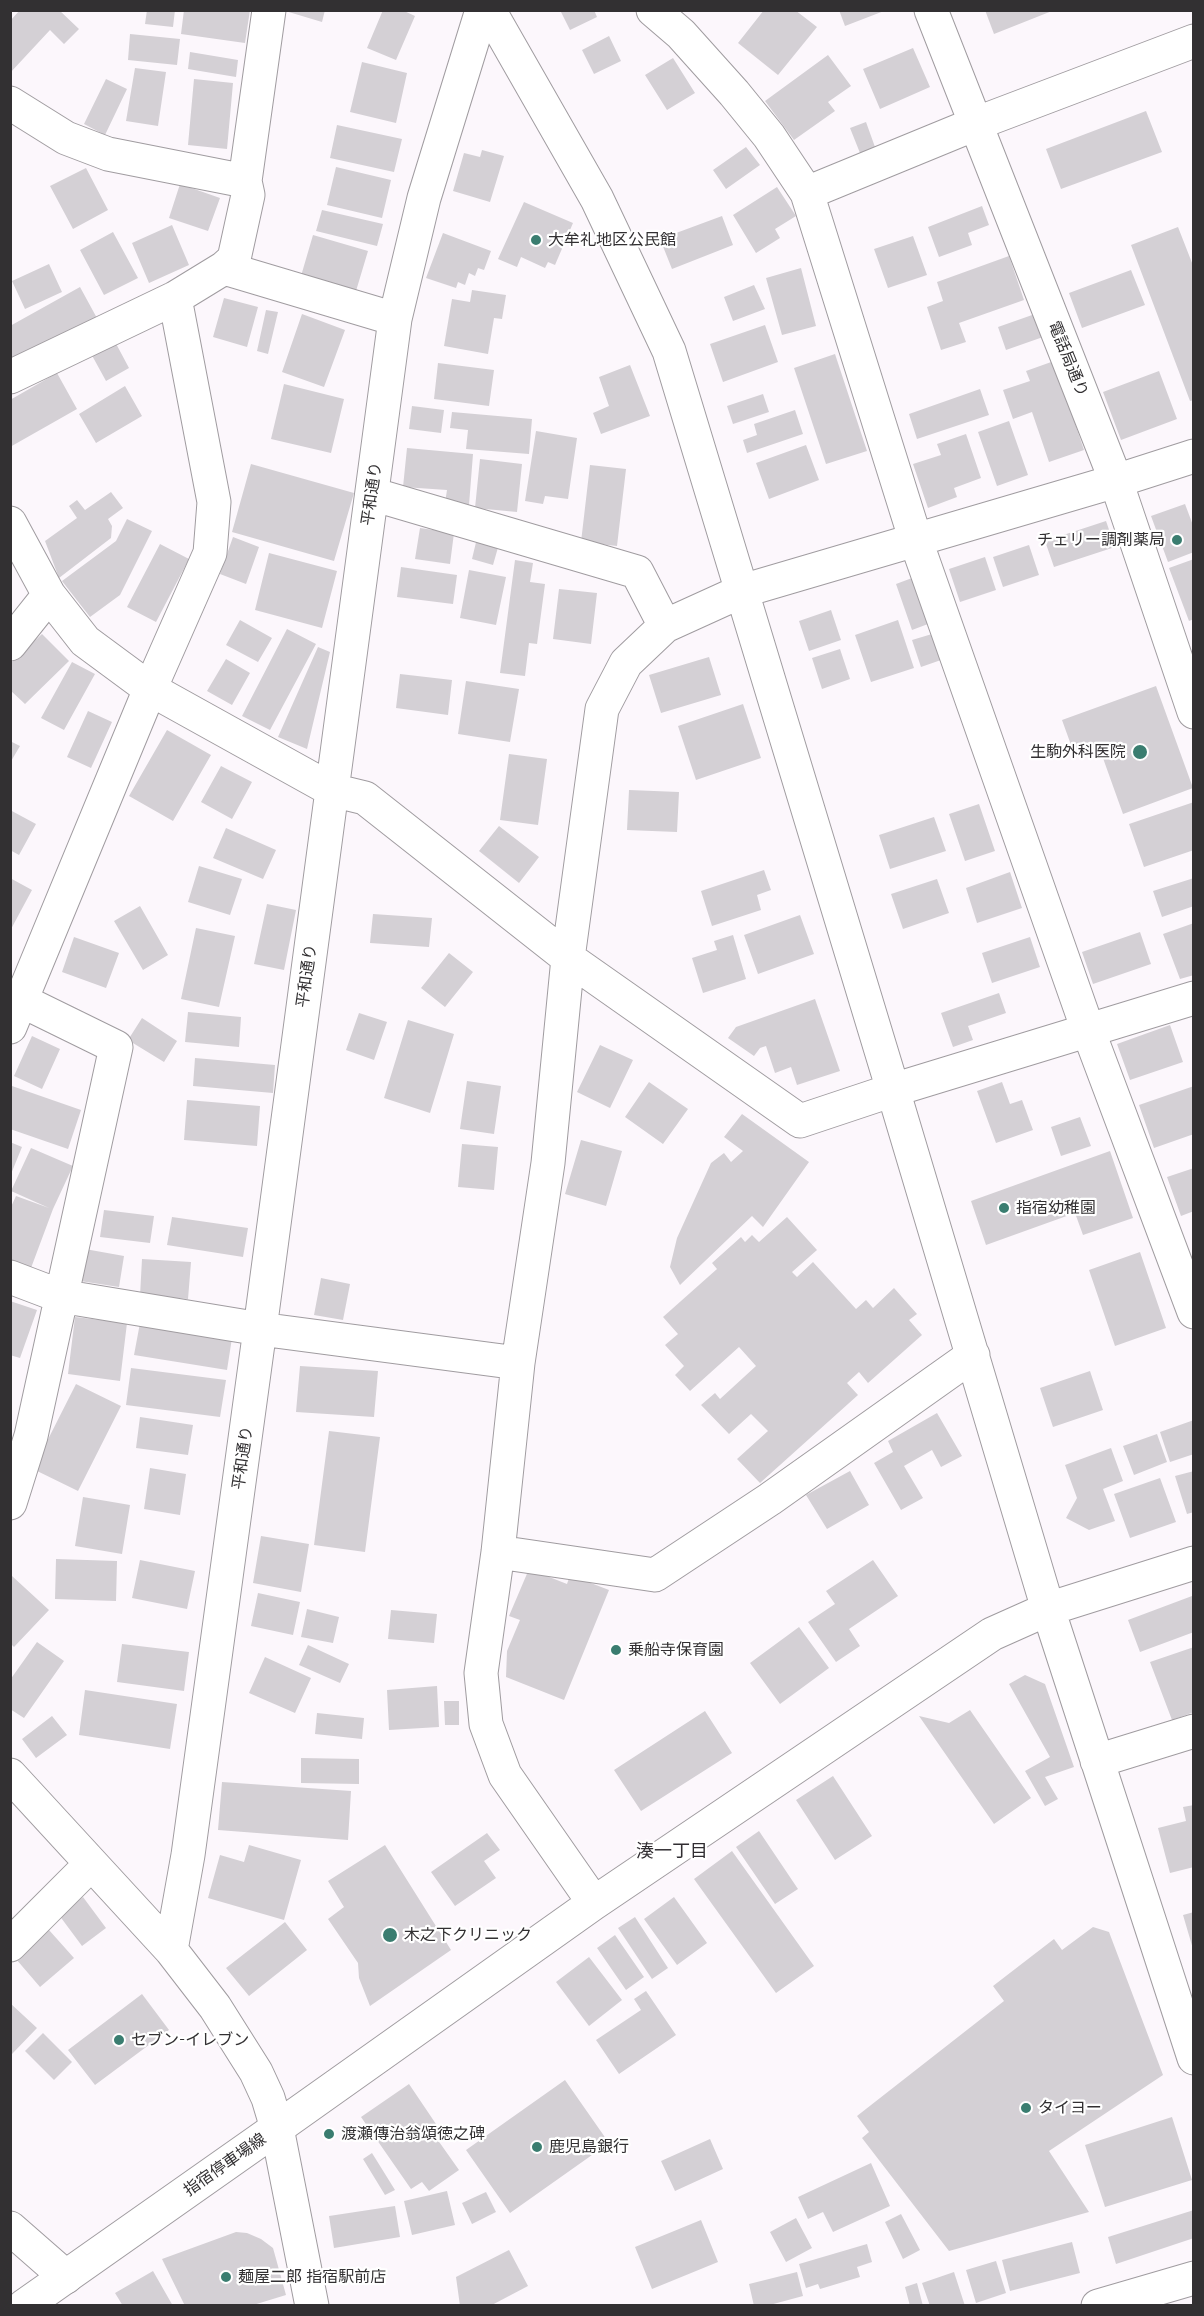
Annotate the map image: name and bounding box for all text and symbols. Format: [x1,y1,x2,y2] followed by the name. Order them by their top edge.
[548,230,676,250] place label: 大牟礼地区公民館
[529,233,543,247] marker: 大牟礼地区公民館
[1044,318,1092,400] street label: 電話局通り
[358,461,386,527] street label: 平和通り
[1037,530,1165,550] place label: チェリー調剤薬局
[1170,533,1184,547] marker: チェリー調剤薬局
[1030,742,1126,762] place label: 生駒外科医院
[1131,743,1149,761] marker: 生駒外科医院
[293,943,321,1009] street label: 平和通り
[1016,1198,1096,1218] place label: 指宿幼稚園
[997,1201,1011,1215] marker: 指宿幼稚園
[229,1425,257,1491] street label: 平和通り
[628,1640,724,1660] place label: 乗船寺保育園
[609,1643,623,1657] marker: 乗船寺保育園
[636,1841,708,1863] district label: 湊一丁目
[404,1925,532,1945] place label: 木之下クリニック
[381,1926,399,1944] marker: 木之下クリニック
[131,2030,249,2050] place label: セブン-イレブン
[112,2033,126,2047] marker: セブン-イレブン
[1038,2098,1102,2118] place label: タイヨー
[1019,2101,1033,2115] marker: タイヨー
[341,2124,485,2144] place label: 渡瀬傳治翁頌徳之碑
[322,2127,336,2141] marker: 渡瀬傳治翁頌徳之碑
[180,2130,270,2200] street label: 指宿停車場線
[549,2137,629,2157] place label: 鹿児島銀行
[530,2140,544,2154] marker: 鹿児島銀行
[238,2267,386,2287] place label: 麺屋二郎 指宿駅前店
[219,2270,233,2284] marker: 麺屋二郎 指宿駅前店

